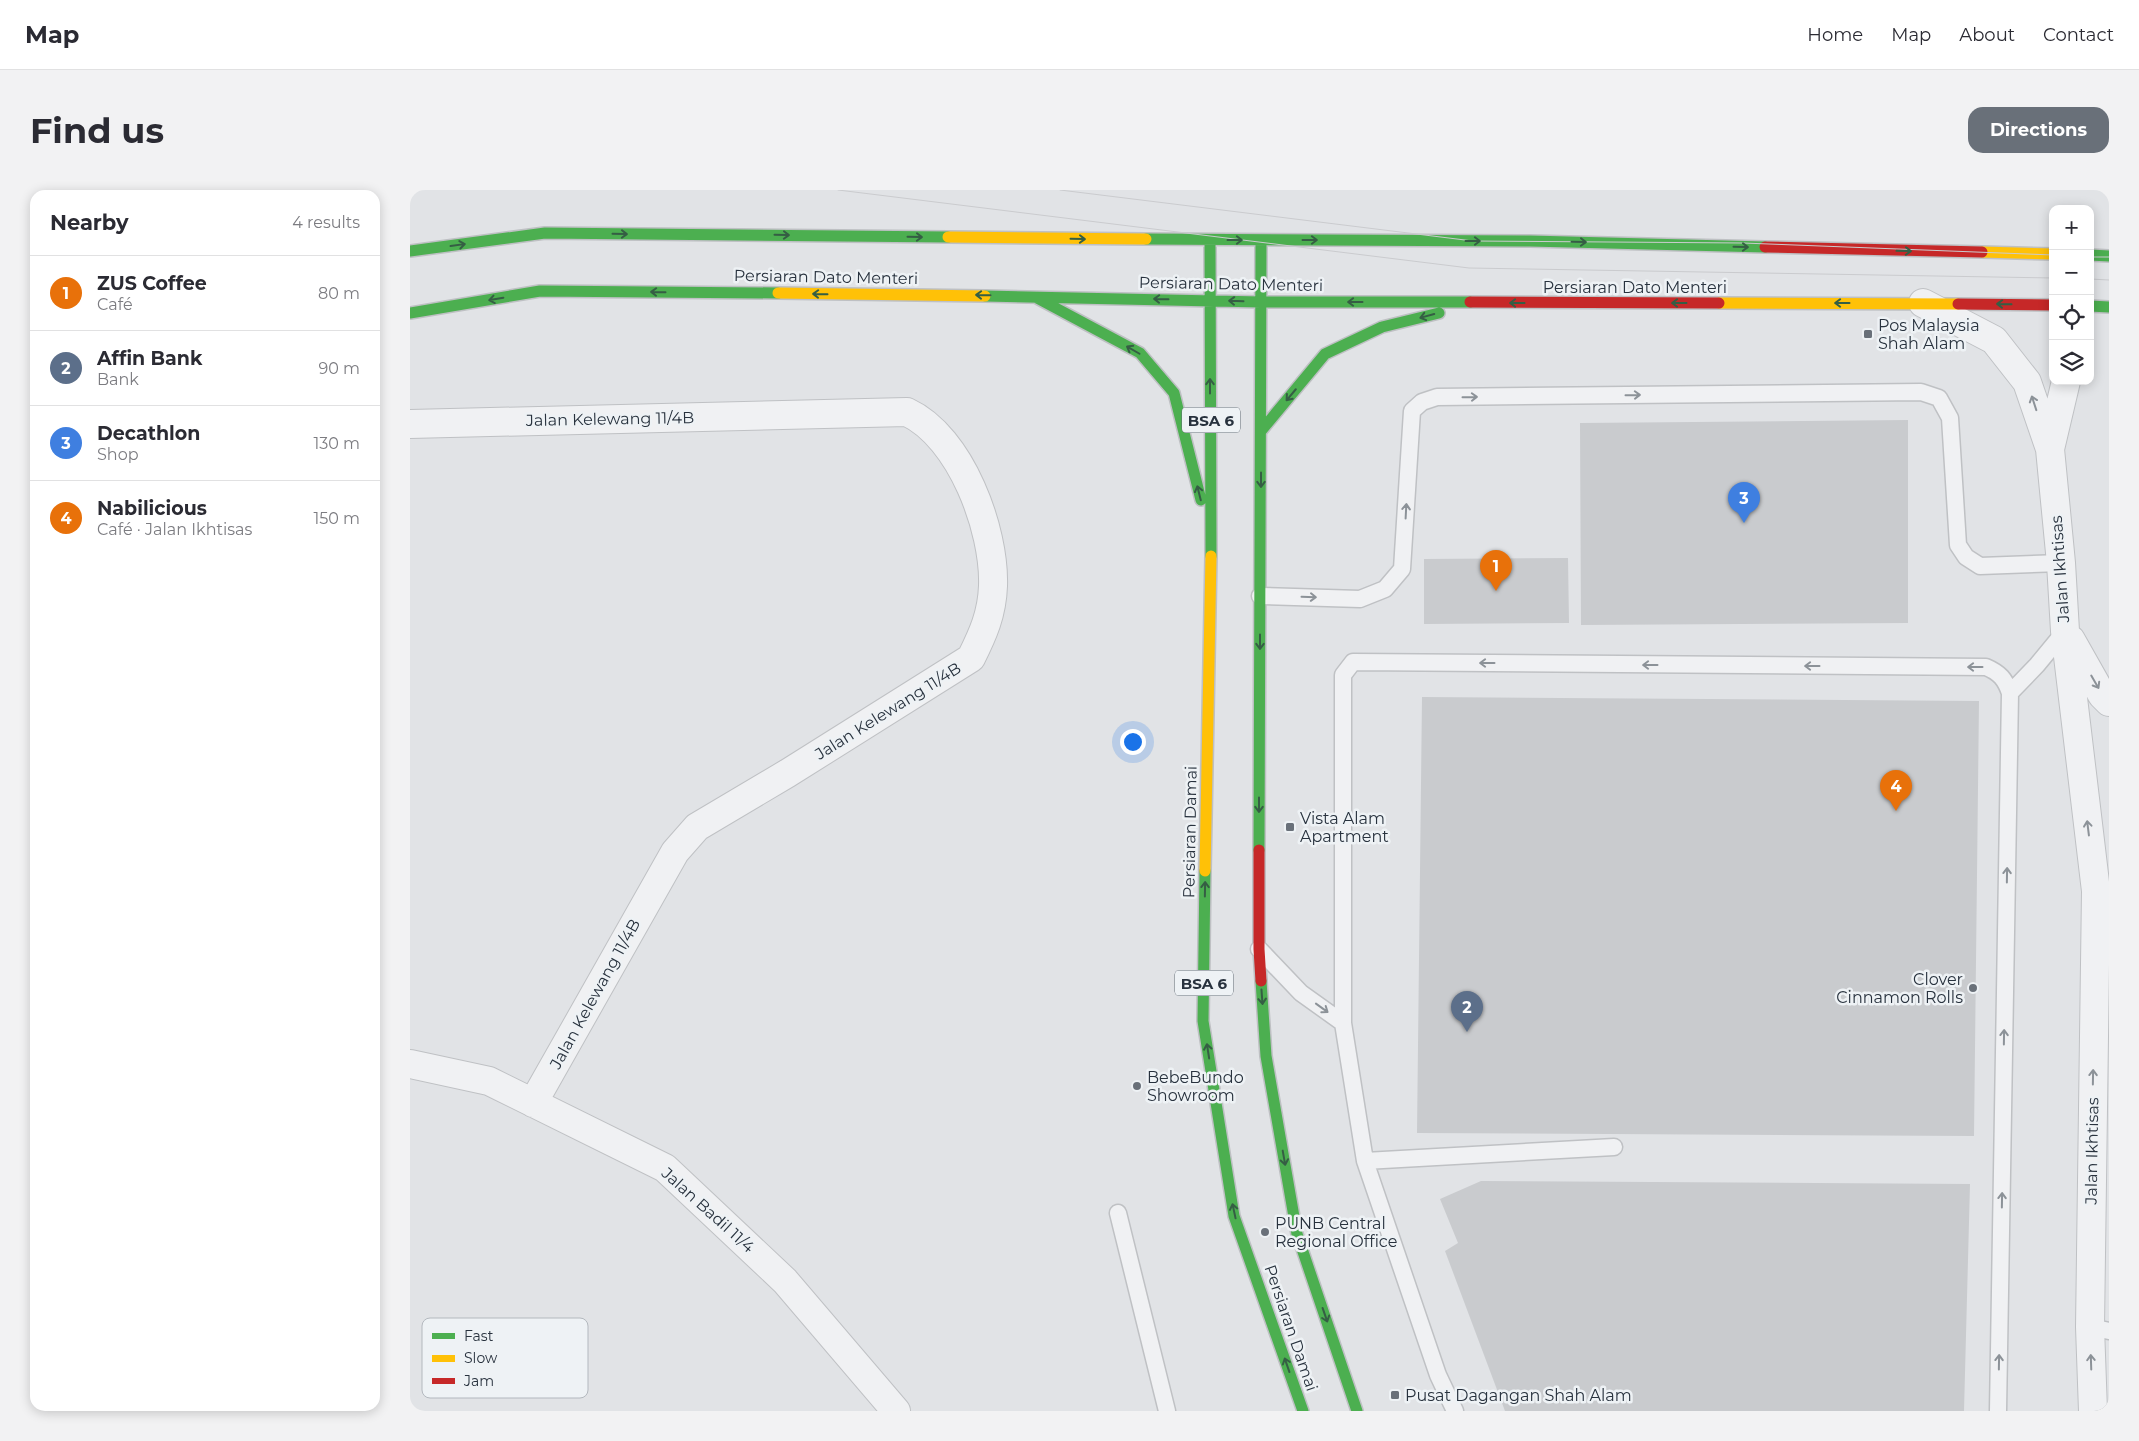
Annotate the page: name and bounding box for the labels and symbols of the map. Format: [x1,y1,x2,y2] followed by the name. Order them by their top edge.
[612,229,628,239] one-way arrow
[774,230,790,240] one-way arrow
[907,232,923,241] one-way arrow
[1070,234,1086,243] one-way arrow
[1227,235,1243,245] one-way arrow
[1302,236,1318,245] one-way arrow
[1464,236,1480,246] one-way arrow
[1570,238,1586,247] one-way arrow
[450,240,466,250] one-way arrow
[1733,242,1749,251] one-way arrow
[1895,246,1911,255] one-way arrow
[734,266,918,288] street label: Persiaran Dato Menteri
[1139,273,1323,295] street label: Persiaran Dato Menteri
[1543,278,1727,297] street label: Persiaran Dato Menteri
[650,287,666,297] one-way arrow
[812,289,828,299] one-way arrow
[975,290,991,300] one-way arrow
[488,294,504,304] one-way arrow
[1154,294,1170,304] one-way arrow
[1228,296,1244,306] one-way arrow
[1348,298,1364,307] one-way arrow
[1509,298,1525,308] one-way arrow
[1671,298,1688,308] one-way arrow
[1834,298,1850,308] one-way arrow
[1996,300,2012,309] one-way arrow
[1420,311,1436,321] one-way arrow
[1878,316,1980,353] place label: Pos Malaysia Shah Alam
[1862,328,1874,340] marker: Pos Malaysia Shah Alam
[1127,345,1141,355] one-way arrow
[1206,379,1215,395] one-way arrow
[1286,388,1297,401] one-way arrow
[1624,390,1641,400] one-way arrow
[1462,392,1478,401] one-way arrow
[2029,395,2039,411] one-way arrow
[525,408,694,430] street label: Jalan Kelewang 11/4B
[1182,408,1240,432] road number: BSA 6
[1256,472,1266,488] one-way arrow
[1728,482,1760,523] pin: 3
[1194,485,1203,501] one-way arrow
[1401,503,1410,519] one-way arrow
[2047,515,2073,624] street label: Jalan Ikhtisas
[1480,550,1512,591] pin: 1
[1301,592,1317,601] one-way arrow
[1255,634,1265,650] one-way arrow
[811,658,964,764] street label: Jalan Kelewang 11/4B
[1479,658,1496,668] one-way arrow
[1642,660,1658,669] one-way arrow
[1804,661,1820,671] one-way arrow
[1967,662,1983,672] one-way arrow
[2090,674,2100,688] one-way arrow
[1120,729,1146,755] your location
[1179,766,1201,898] street label: Persiaran Damai
[1880,770,1912,811] pin: 4
[1255,797,1264,813] one-way arrow
[1300,809,1389,846] place label: Vista Alam Apartment
[2083,820,2093,836] one-way arrow
[1284,821,1296,833] marker: Vista Alam Apartment
[2002,867,2012,884] one-way arrow
[1201,881,1210,897] one-way arrow
[545,916,644,1073] street label: Jalan Kelewang 11/4B
[1175,970,1233,996] road number: BSA 6
[1836,970,1963,1007] place label: Clover Cinnamon Rolls
[1967,982,1979,994] marker: Clover Cinnamon Rolls
[1258,989,1267,1005] one-way arrow
[1451,991,1483,1032] pin: 2
[1315,1003,1329,1013] one-way arrow
[2000,1030,2009,1046] one-way arrow
[1203,1043,1213,1059] one-way arrow
[1147,1068,1244,1105] place label: BebeBundo Showroom
[2088,1070,2098,1086] one-way arrow
[1131,1080,1143,1092] marker: BebeBundo Showroom
[2082,1097,2102,1206] street label: Jalan Ikhtisas
[1279,1150,1289,1166] one-way arrow
[657,1163,758,1257] street label: Jalan Badil 11/4
[1997,1192,2007,1208] one-way arrow
[1229,1204,1238,1220] one-way arrow
[1275,1214,1397,1251] place label: PUNB Central Regional Office
[1259,1226,1271,1238] marker: PUNB Central Regional Office
[1260,1262,1322,1394] street label: Persiaran Damai
[1320,1307,1330,1323] one-way arrow
[422,1318,588,1398] legend
[464,1327,494,1345] text: Fast
[464,1349,498,1367] text: Slow
[1994,1355,2004,1371] one-way arrow
[2087,1355,2096,1371] one-way arrow
[1282,1358,1291,1373] one-way arrow
[463,1372,494,1390] text: Jam
[1405,1386,1632,1405] place label: Pusat Dagangan Shah Alam
[1389,1389,1401,1401] marker: Pusat Dagangan Shah Alam

